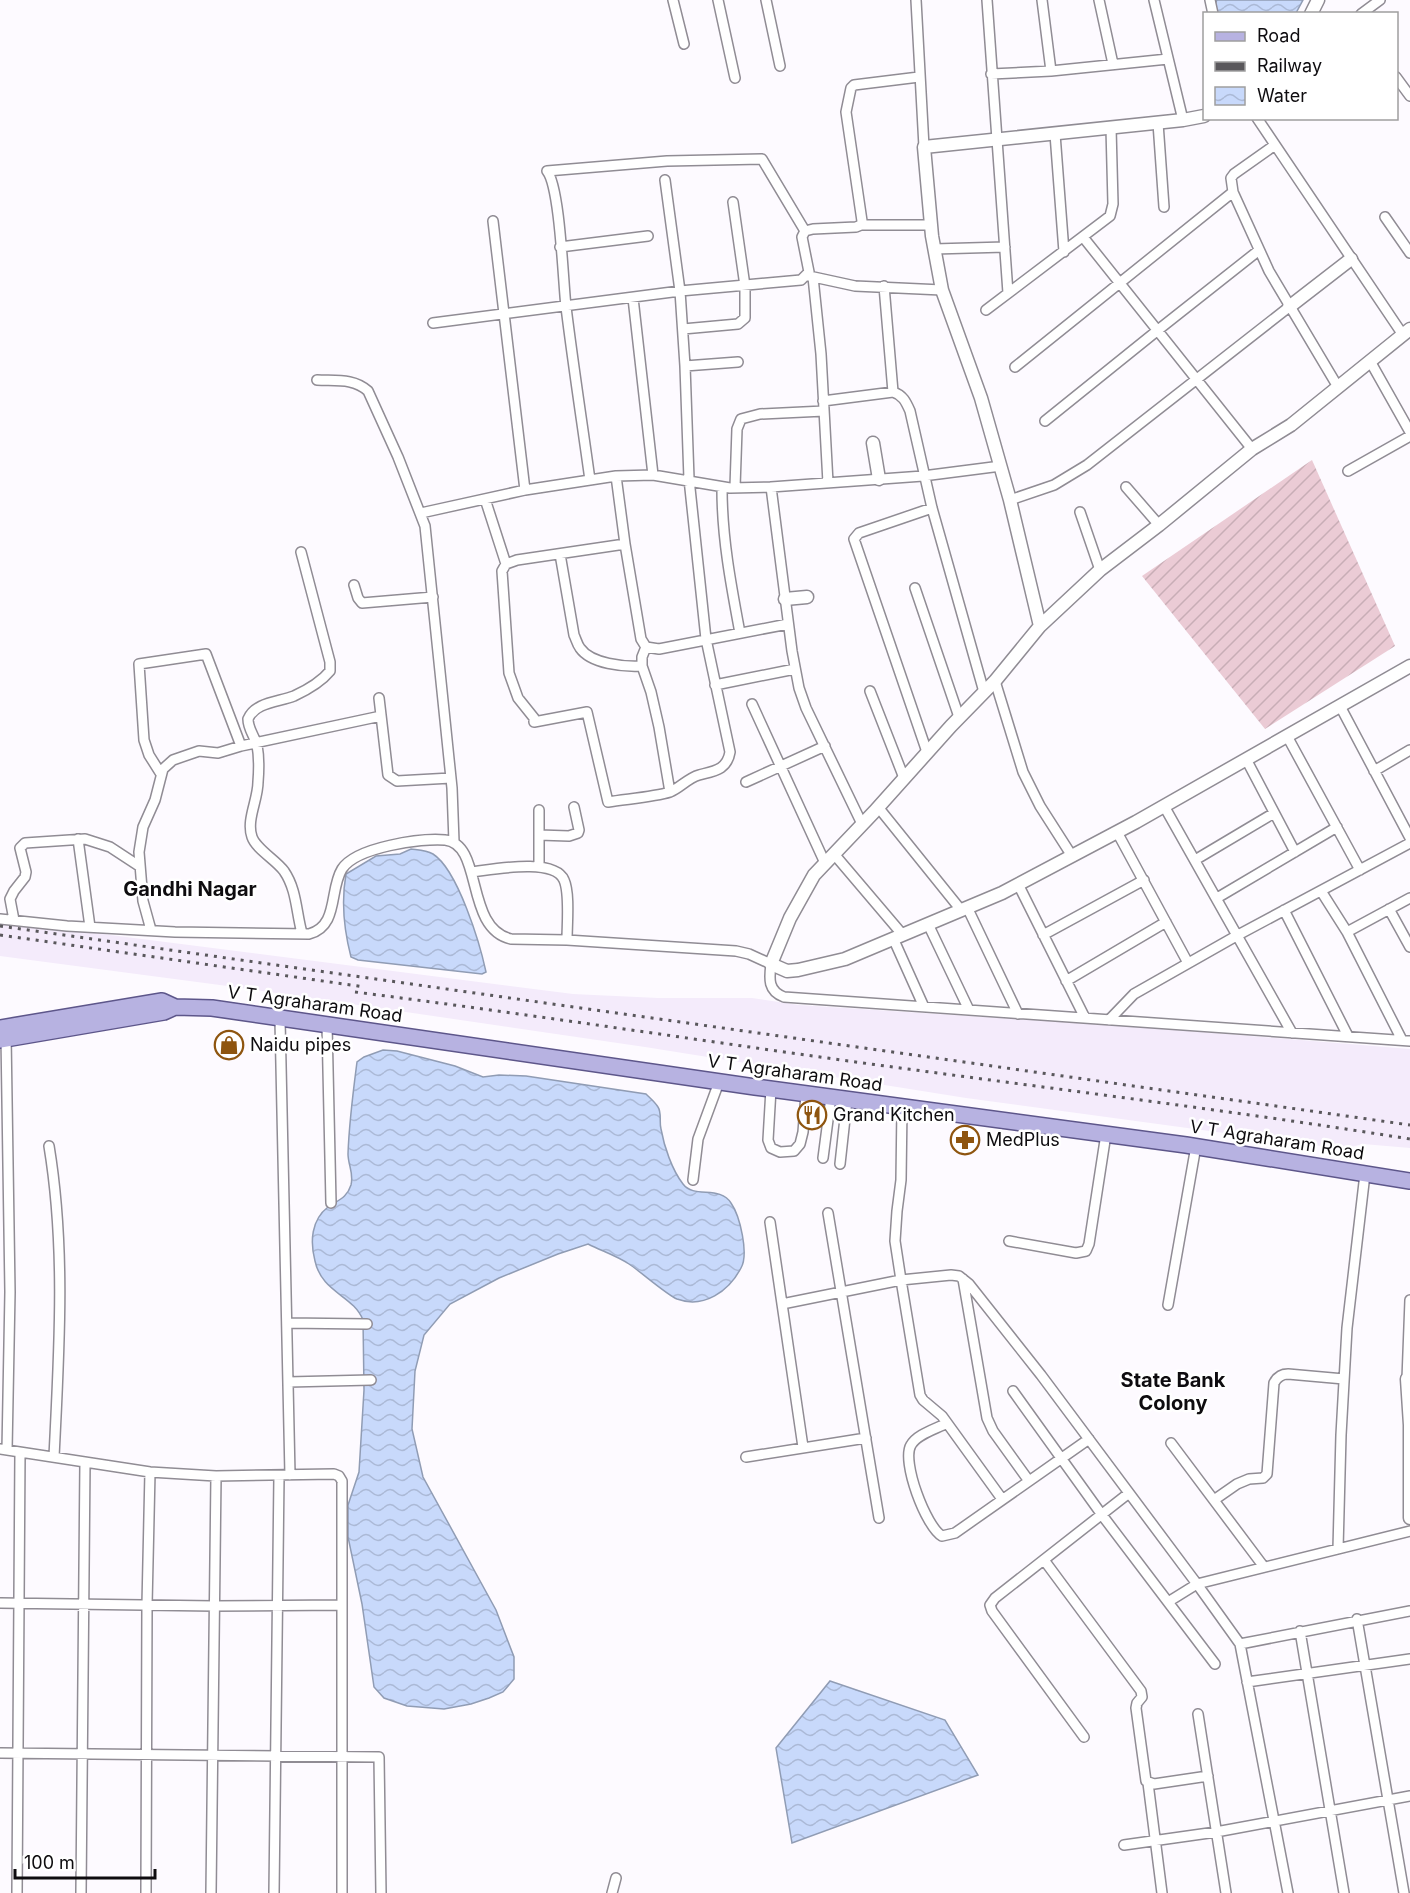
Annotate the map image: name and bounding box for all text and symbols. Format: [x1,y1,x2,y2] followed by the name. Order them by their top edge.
[1203,12,1398,120] legend
[1257,25,1300,46] text: Road
[1257,55,1322,76] text: Railway
[1257,85,1307,106] text: Water
[123,877,257,901] district label: Gandhi Nagar
[226,981,404,1026] street label: V T Agraharam Road
[213,1029,245,1061] shop icon: Naidu pipes
[250,1034,351,1055] place label: Naidu pipes
[706,1050,884,1095] street label: V T Agraharam Road
[796,1099,828,1131] restaurant icon: Grand Kitchen
[833,1104,955,1125] place label: Grand Kitchen
[1188,1115,1366,1164] street label: V T Agraharam Road
[949,1124,981,1156] pharmacy icon: MedPlus
[986,1129,1060,1150] place label: MedPlus
[1121,1368,1226,1415] district label: State Bank Colony
[15,1842,154,1880] scale bar
[24,1852,75,1873] text: 100 m

